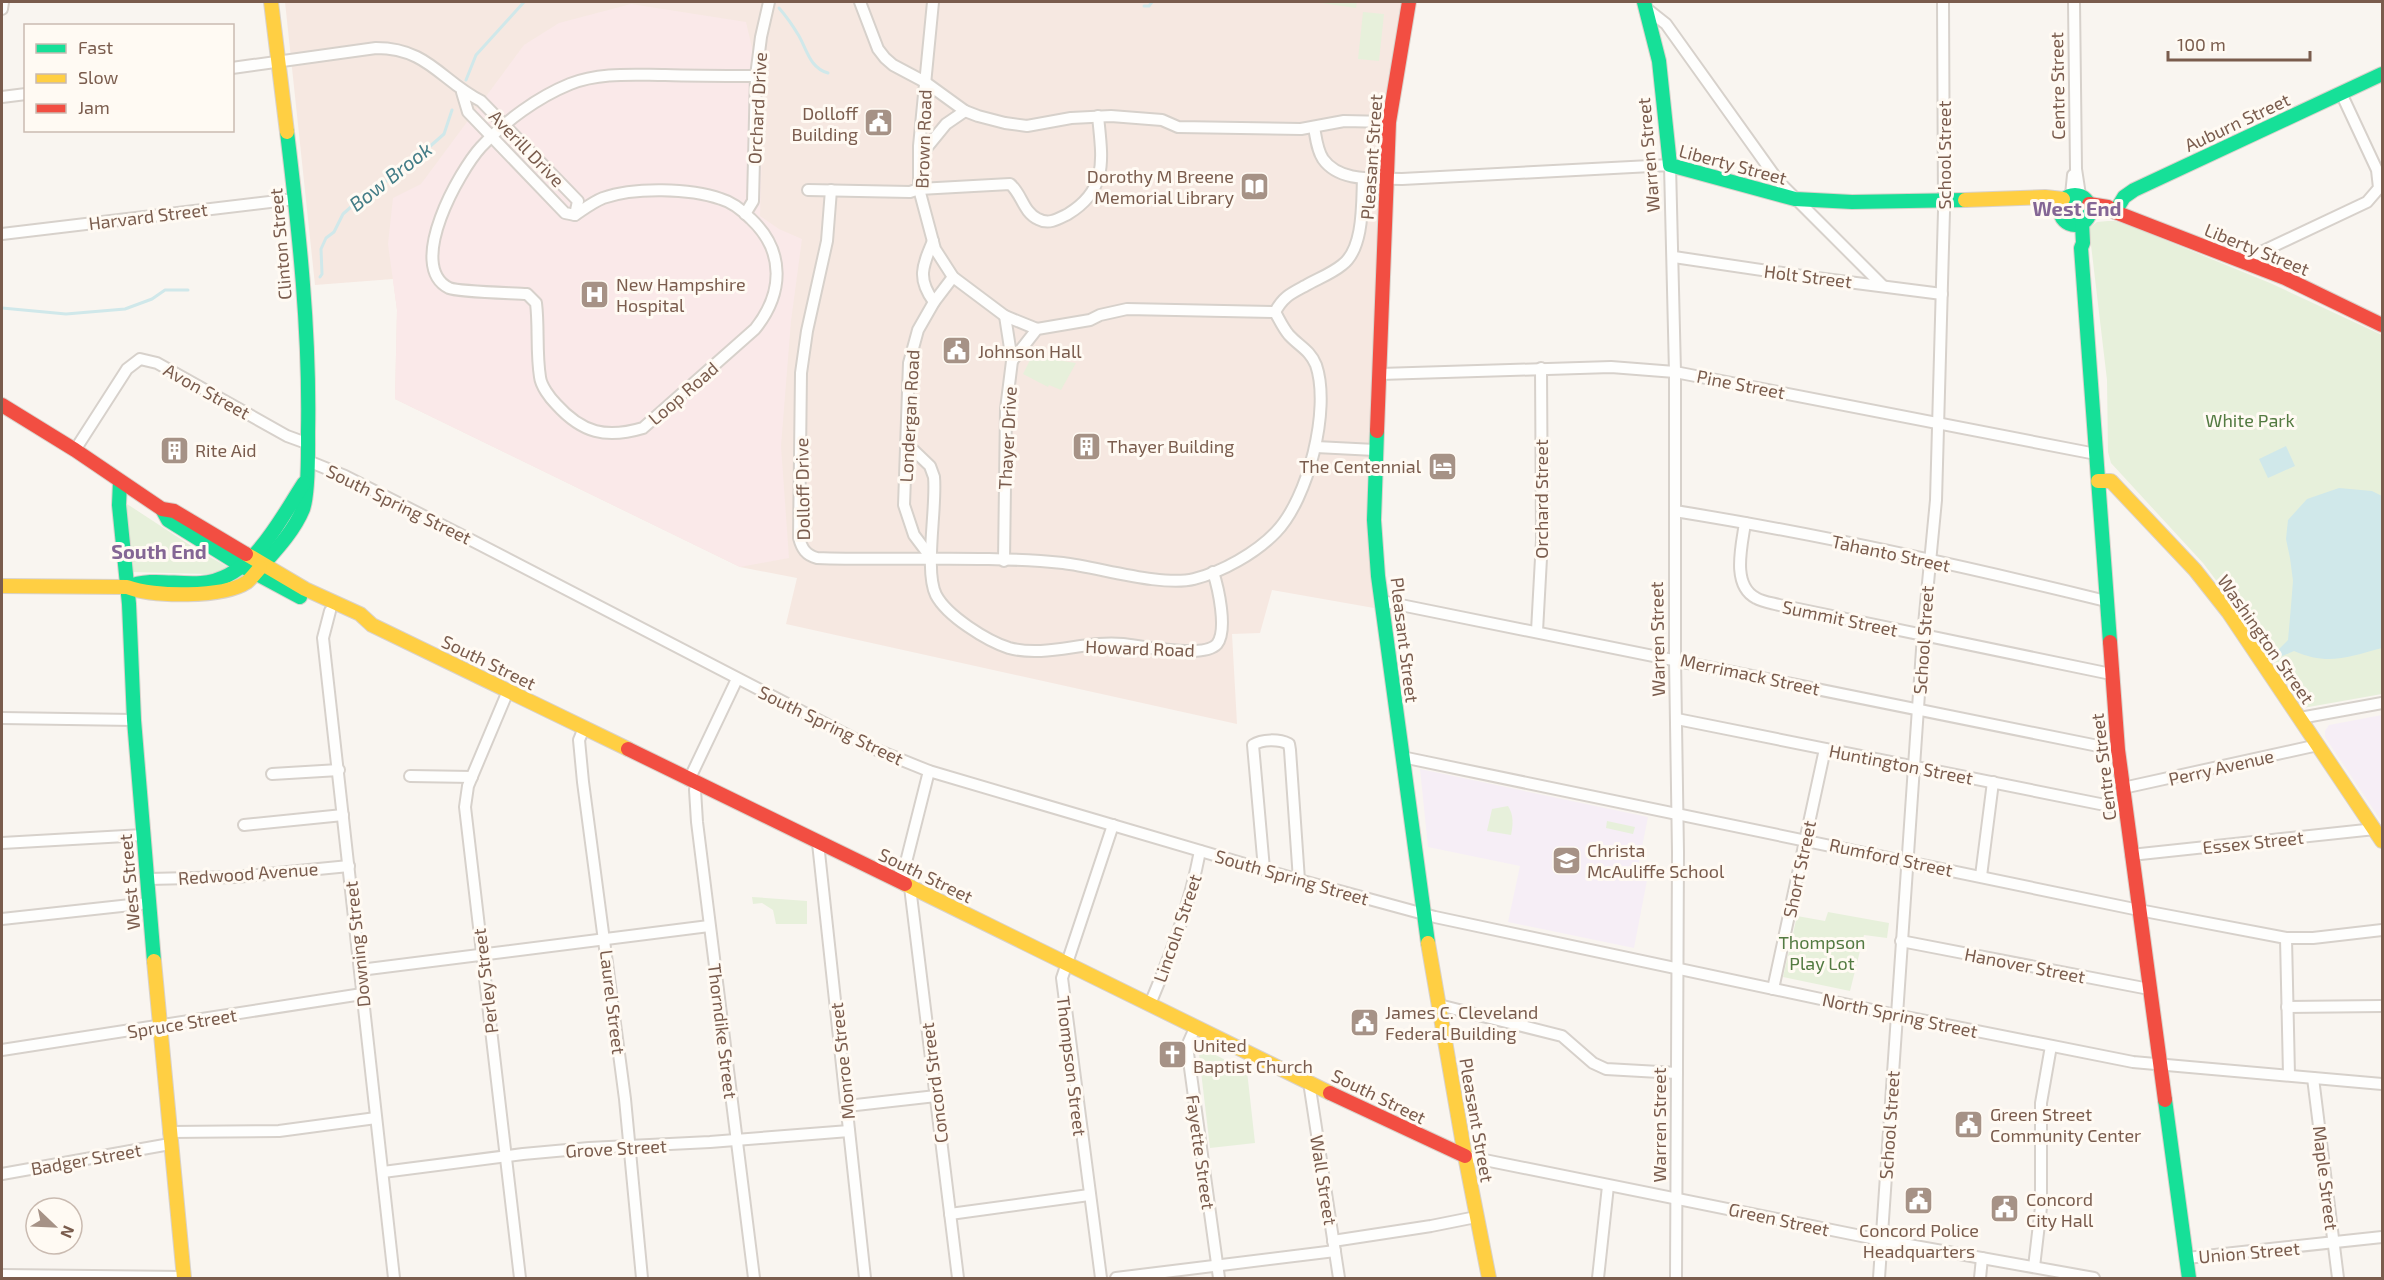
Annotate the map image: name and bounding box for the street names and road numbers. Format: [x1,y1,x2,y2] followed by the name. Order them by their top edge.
[2045,32,2069,140] street label: Centre Street
[743,51,771,165] street label: Orchard Drive
[2181,88,2293,156] street label: Auburn Street
[910,89,936,189] street label: Brown Road
[1356,93,1386,221] street label: Pleasant Street
[1632,97,1664,213] street label: Warren Street
[1933,100,1955,209] street label: School Street
[485,105,569,191] street label: Averill Drive
[1677,139,1790,189] street label: Liberty Street
[264,187,296,301] street label: Clinton Street
[87,198,209,234] street label: Harvard Street
[2201,218,2313,280] street label: Liberty Street
[1763,260,1853,292] street label: Holt Street
[895,349,923,483] street label: Londergan Road
[643,357,723,429] street label: Loop Road
[160,358,254,424] street label: Avon Street
[1695,365,1787,403] street label: Pine Street
[993,386,1021,490] street label: Thayer Drive
[790,438,814,540] street label: Dolloff Drive
[1530,439,1552,559] street label: Orchard Street
[323,459,475,549] street label: South Spring Street
[1830,530,1952,576] street label: Tahanto Street
[2213,570,2319,708] street label: Washington Street
[1386,576,1424,704] street label: Pleasant Street
[1645,581,1669,697] street label: Warren Street
[1908,585,1938,695] street label: School Street
[1780,595,1900,641] street label: Summit Street
[438,630,540,694] street label: South Street
[1085,635,1195,661] street label: Howard Road
[1678,648,1822,700] street label: Merrimack Street
[755,680,907,770] street label: South Spring Street
[2085,712,2120,822] street label: Centre Street
[1827,739,1975,789] street label: Huntington Street
[2166,744,2276,790] street label: Perry Avenue
[1778,818,1820,920] street label: Short Street
[2201,826,2305,858] street label: Essex Street
[114,833,144,931] street label: West Street
[1827,833,1955,881] street label: Rumford Street
[875,843,977,907] street label: South Street
[1213,845,1371,909] street label: South Spring Street
[177,857,319,889] street label: Redwood Avenue
[1148,871,1206,985] street label: Lincoln Street
[339,880,375,1008] street label: Downing Street
[468,927,502,1035] street label: Perley Street
[1963,943,2087,988] street label: Hanover Street
[596,949,630,1056] street label: Laurel Street
[704,962,742,1100] street label: Thorndike Street
[1820,988,1980,1042] street label: North Spring Street
[1052,995,1092,1138] street label: Thompson Street
[825,1001,859,1121] street label: Monroe Street
[126,1003,238,1042] street label: Spruce Street
[916,1021,952,1144] street label: Concord Street
[1455,1056,1499,1184] street label: Pleasant Street
[1328,1064,1430,1128] street label: South Street
[1648,1067,1670,1183] street label: Warren Street
[1874,1070,1904,1180] street label: School Street
[1182,1093,1220,1211] street label: Fayette Street
[2309,1124,2343,1232] street label: Maple Street
[1306,1133,1342,1227] street label: Wall Street
[565,1134,667,1162] street label: Grove Street
[29,1138,143,1180] street label: Badger Street
[1727,1198,1831,1240] street label: Green Street
[2197,1237,2301,1267] street label: Union Street

